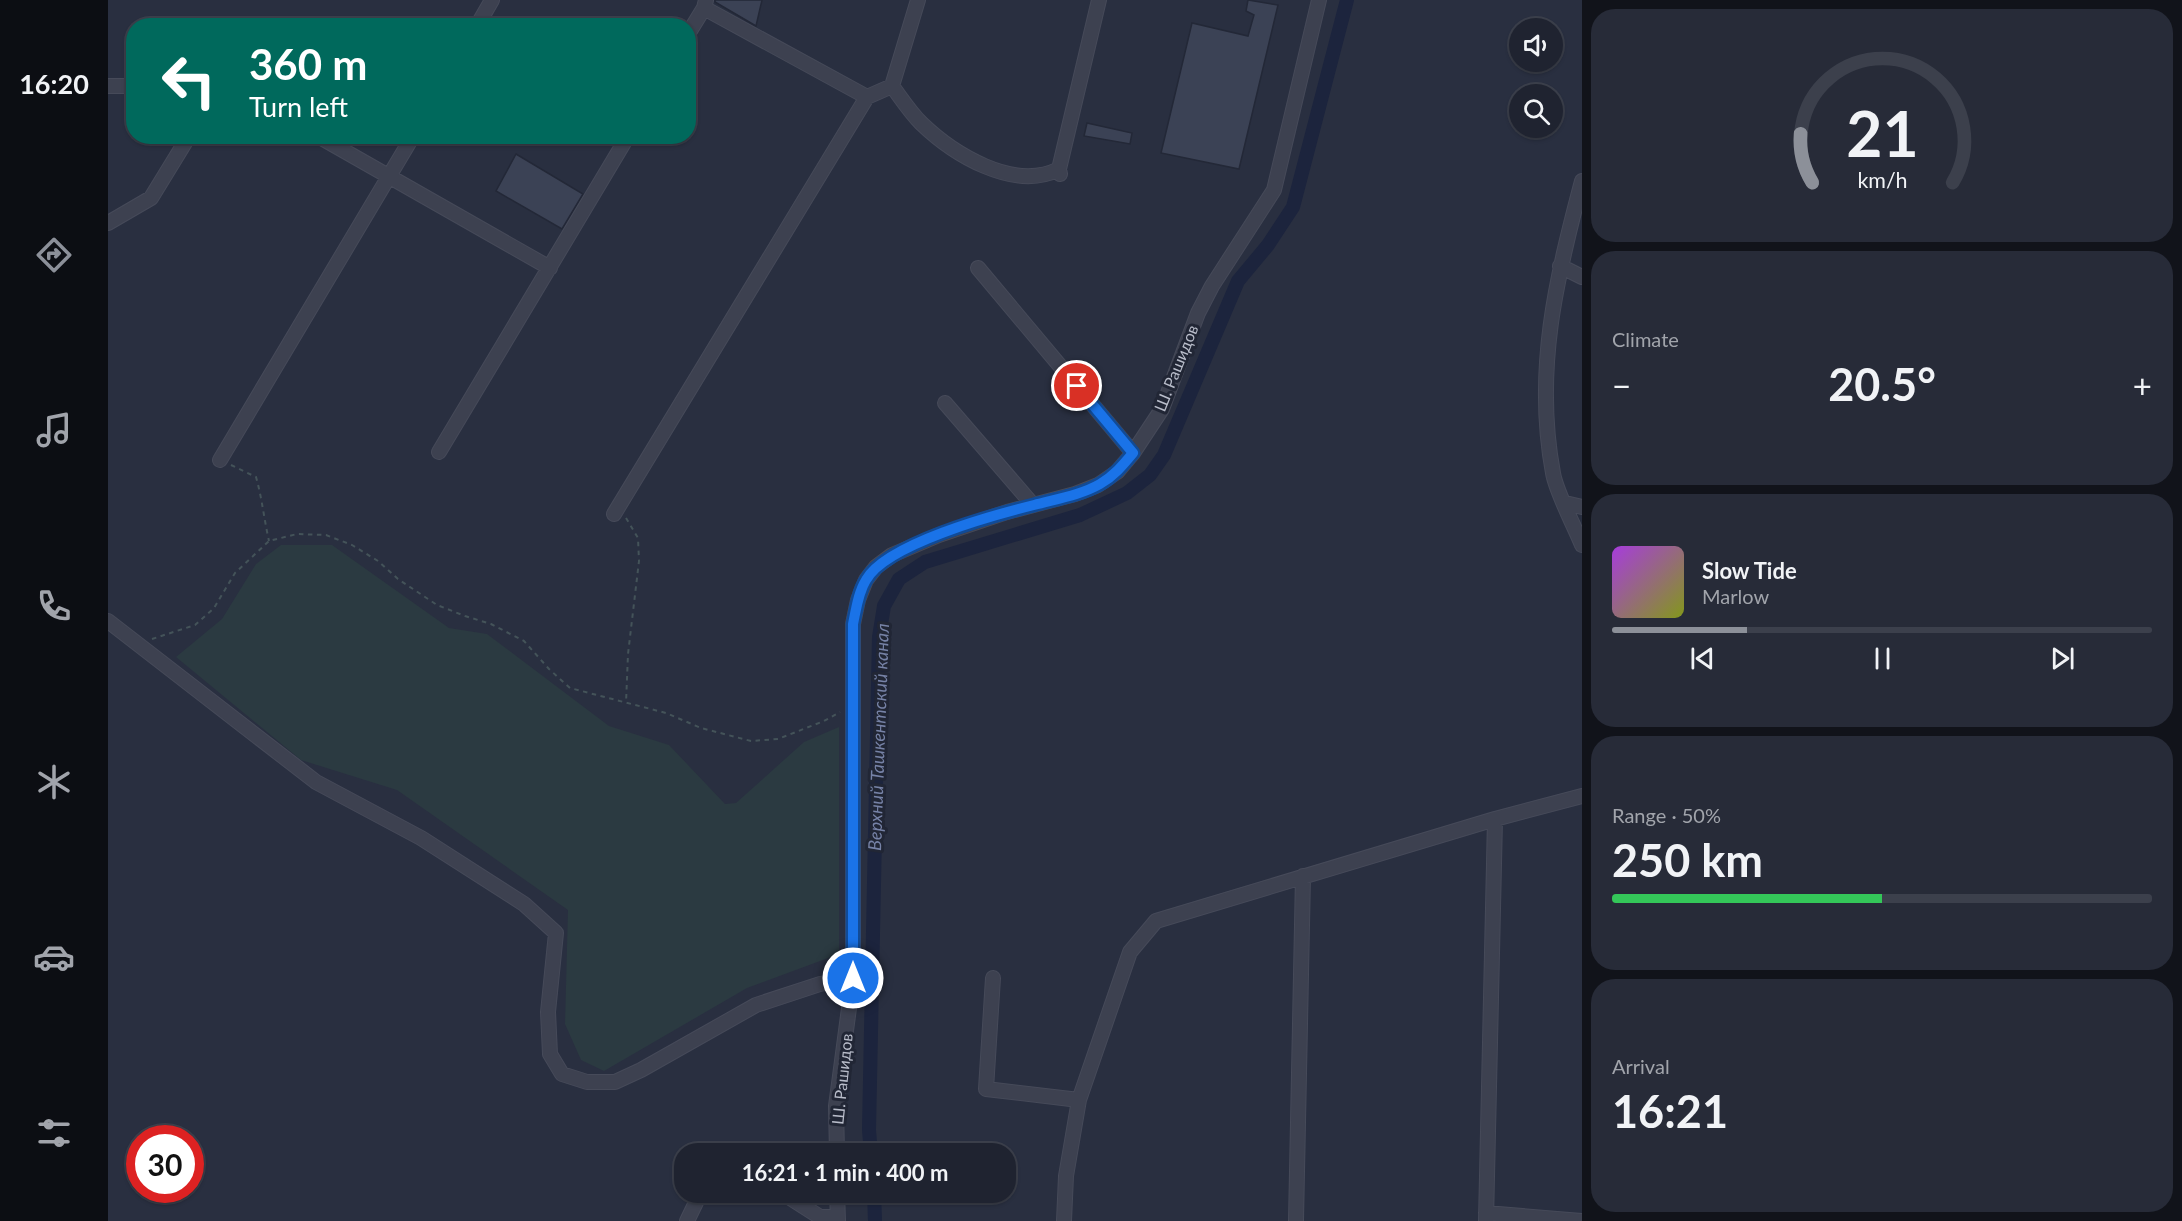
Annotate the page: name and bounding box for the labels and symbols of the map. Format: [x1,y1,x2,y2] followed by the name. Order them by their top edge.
[1150,322,1202,414] street label: Ш. Рашидов
[1051,360,1102,411] pin
[863,623,893,851] water label: Верхний Ташкентский канал
[821,946,885,1010] position arrow
[827,1032,856,1125] street label: Ш. Рашидов
[126,1125,204,1203] speed limit sign: 30

